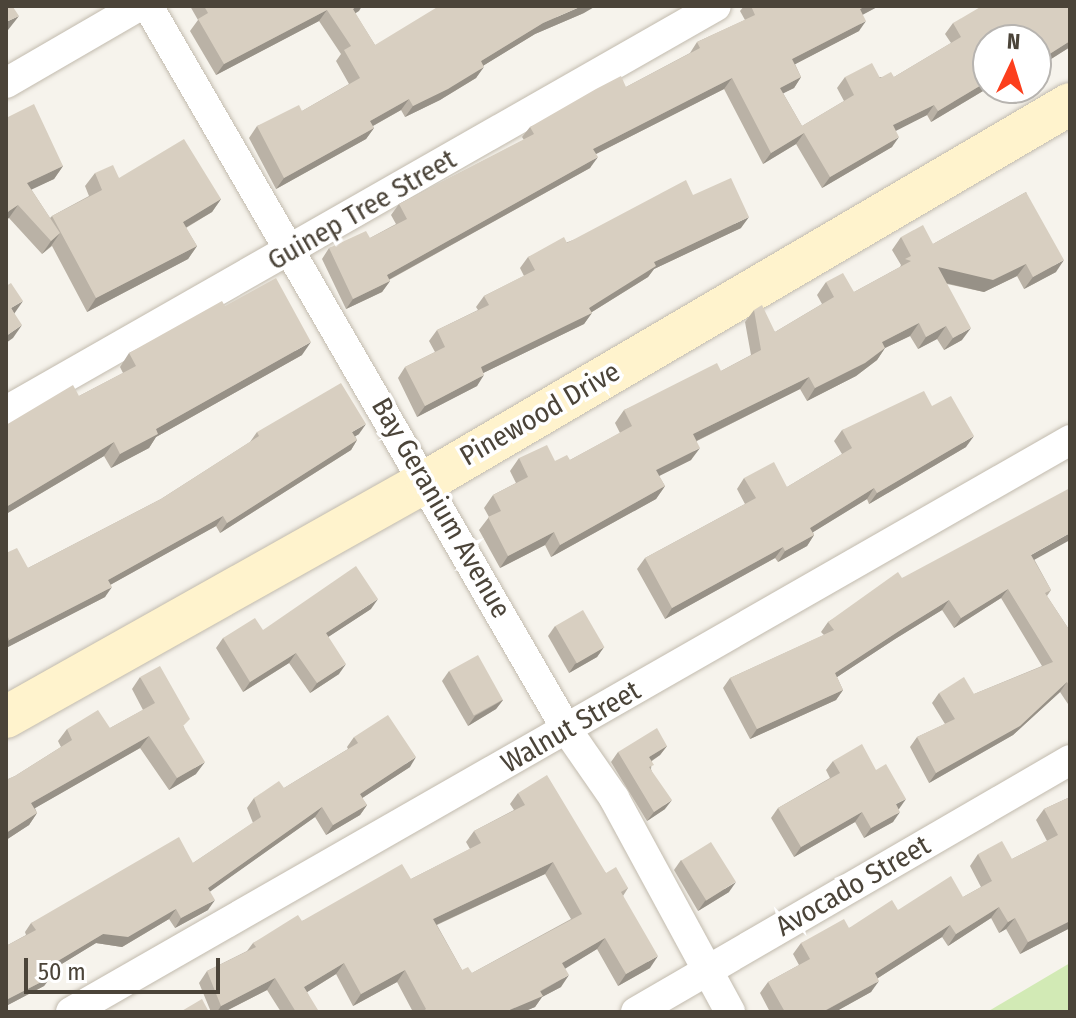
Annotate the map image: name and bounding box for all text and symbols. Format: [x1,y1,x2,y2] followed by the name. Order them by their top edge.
[972,24,1052,104] north arrow
[1006,28,1021,55] text: N
[262,142,462,278] street label: Guinep Tree Street
[454,355,626,473] street label: Pinewood Drive
[364,392,518,624] street label: Bay Geranium Avenue
[496,674,646,780] street label: Walnut Street
[770,828,936,944] street label: Avocado Street
[28,942,224,992] scale bar
[38,958,86,986] text: 50 m

